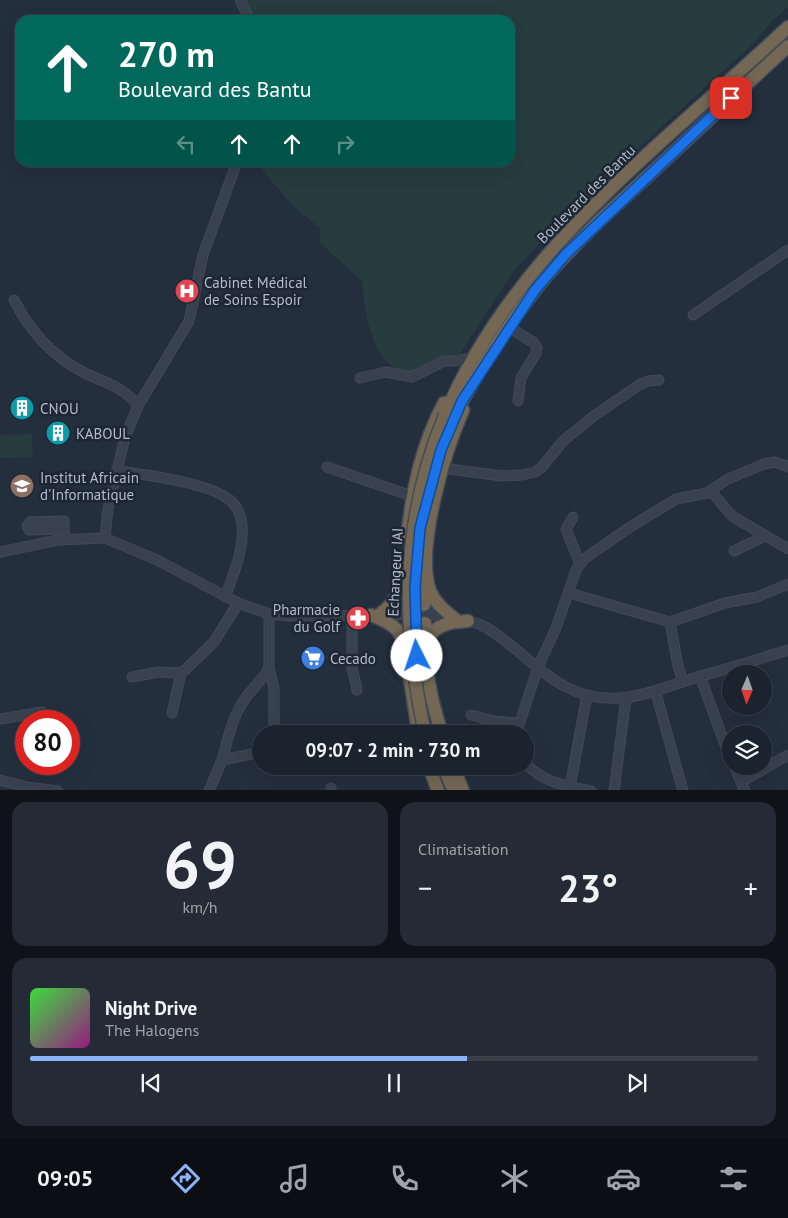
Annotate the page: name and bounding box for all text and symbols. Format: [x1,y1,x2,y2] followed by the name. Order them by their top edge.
[118,31,215,77] text: 270 m
[35,35,100,100] icon: ahead
[118,75,312,103] text: Boulevard des Bantu
[710,77,752,119] pin
[717,84,745,112] icon: arrive
[172,130,200,158] icon: left
[225,130,253,158] icon: ahead
[278,130,306,158] icon: ahead
[331,130,359,158] icon: right
[533,141,639,247] street label: Boulevard des Bantu
[204,273,308,309] place label: Cabinet Médical de Soins Espoir
[174,278,200,304] hospital icon: Cabinet Médical de Soins Espoir
[9,395,35,421] building icon: CNOU
[40,399,79,418] place label: CNOU
[45,420,71,446] building icon: KABOUL
[76,424,130,443] place label: KABOUL
[40,468,139,504] place label: Institut Africain d'Informatique
[9,473,35,499] school or university icon: Institut Africain d'Informatique
[383,527,407,617] street label: Echangeur IAI
[273,600,341,636] place label: Pharmacie du Golf
[345,605,371,631] pharmacy icon: Pharmacie du Golf
[390,629,442,681] position arrow
[300,645,326,671] supermarket icon: Cecado
[330,649,376,668] place label: Cecado
[722,665,772,715] north arrow
[722,665,772,775] map controls
[15,710,80,775] speed limit sign: 80
[722,725,772,775] button: layers
[306,738,480,762] text: 09:07 · 2 min · 730 m
[163,822,237,906] text: 69
[418,839,508,859] text: Climatisation
[558,863,618,912] text: 23°
[418,869,432,906] text: −
[744,869,758,906] text: +
[182,897,218,917] text: km/h
[105,996,197,1020] text: Night Drive
[105,1020,199,1040] text: The Halogens
[137,1069,165,1097] icon: previous
[380,1069,408,1097] icon: pause
[623,1069,651,1097] icon: next
[168,1161,203,1196] icon: directions
[277,1161,312,1196] icon: music
[387,1161,422,1196] icon: phone
[497,1161,532,1196] icon: climate
[606,1161,641,1196] icon: car
[716,1161,751,1196] icon: filters
[37,1164,93,1192] text: 09:05

